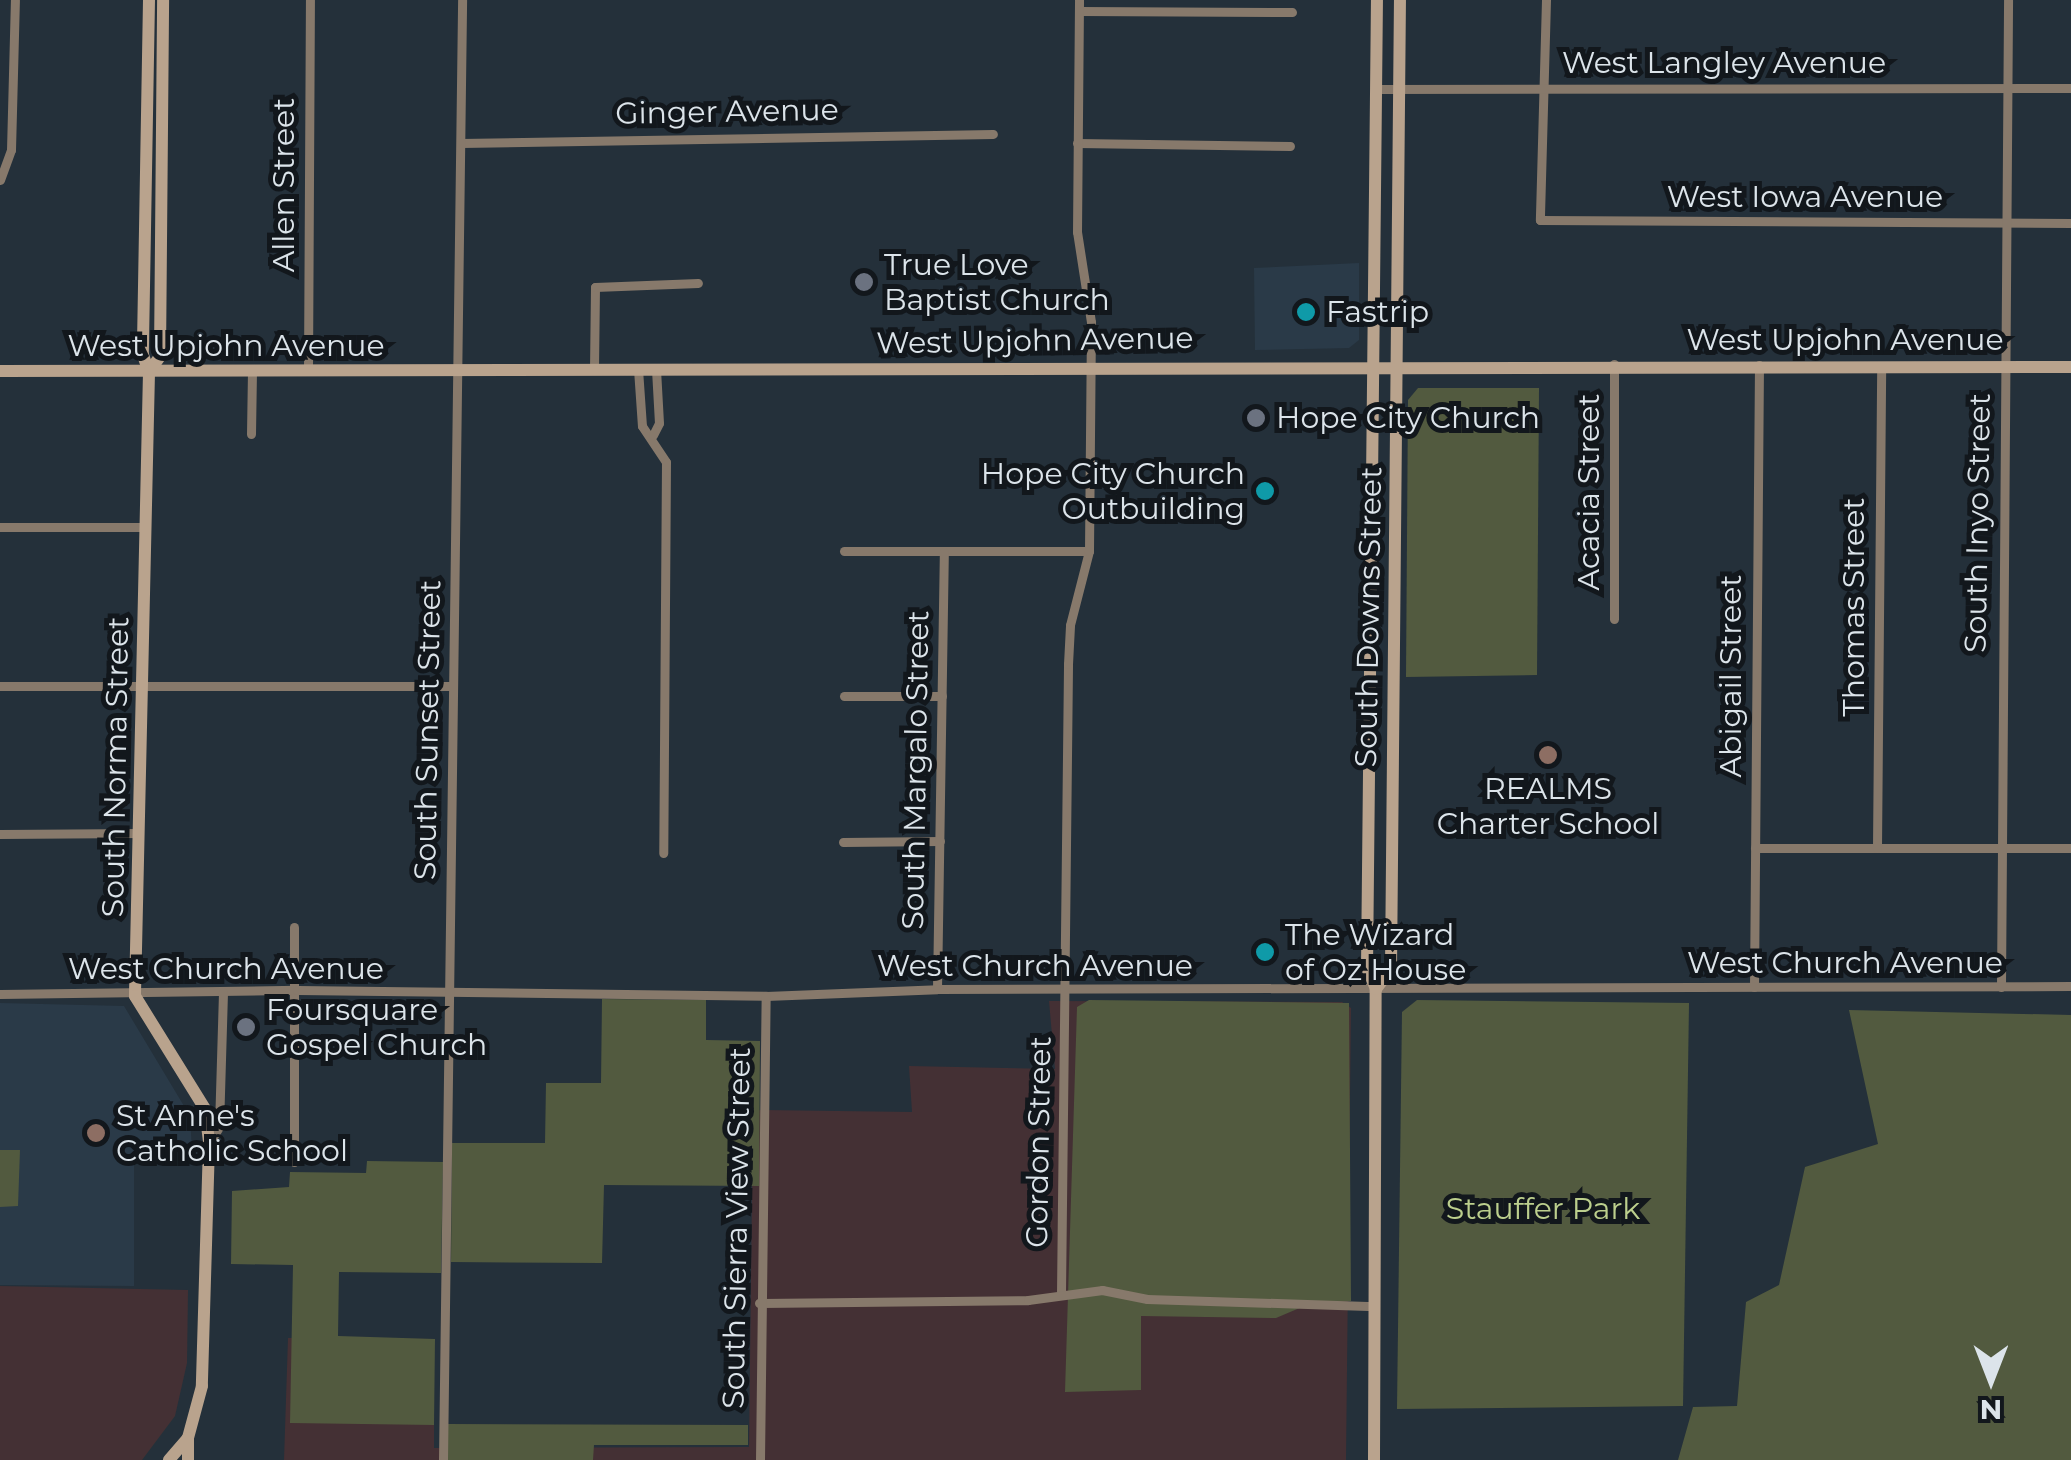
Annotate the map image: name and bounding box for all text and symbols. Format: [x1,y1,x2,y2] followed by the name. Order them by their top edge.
[1562,45,1886,81] street label: West Langley Avenue
[615,92,839,132] street label: Ginger Avenue
[266,98,302,272] street label: Allen Street
[1667,179,1943,215] street label: West Iowa Avenue
[884,247,1110,318] place label: True Love Baptist Church
[853,271,875,293] marker: True Love Baptist Church
[1326,294,1429,330] place label: Fastrip
[1295,301,1317,323] marker: Fastrip
[876,320,1194,362] street label: West Upjohn Avenue
[1686,322,2004,358] street label: West Upjohn Avenue
[67,328,385,364] street label: West Upjohn Avenue
[1958,393,1998,653] street label: South Inyo Street
[1571,394,1607,590] street label: Acacia Street
[1276,400,1540,436] place label: Hope City Church
[1245,407,1267,429] marker: Hope City Church
[981,456,1245,526] place label: Hope City Church Outbuilding
[1348,466,1390,768] street label: South Downs Street
[1254,480,1276,502] marker: Hope City Church Outbuilding
[1836,497,1872,717] street label: Thomas Street
[1713,575,1749,777] street label: Abigail Street
[407,580,449,880] street label: South Sunset Street
[895,610,937,930] street label: South Margalo Street
[95,616,137,918] street label: South Norma Street
[1537,744,1559,766] marker: REALMS Charter School
[1437,771,1659,842] place label: REALMS Charter School
[1285,917,1466,988] place label: The Wizard of Oz House
[1254,941,1276,963] marker: The Wizard of Oz House
[1687,945,2003,981] street label: West Church Avenue
[877,948,1193,984] street label: West Church Avenue
[68,951,384,987] street label: West Church Avenue
[266,992,487,1062] place label: Foursquare Gospel Church
[235,1016,257,1038] marker: Foursquare Gospel Church
[1019,1036,1059,1248] street label: Gordon Street
[716,1047,758,1409] street label: South Sierra View Street
[116,1098,348,1168] place label: St Anne's Catholic School
[85,1122,107,1144] marker: St Anne's Catholic School
[1446,1191,1640,1227] park label: Stauffer Park
[1941,1330,2041,1430] north arrow
[1980,1393,2002,1427] text: N

